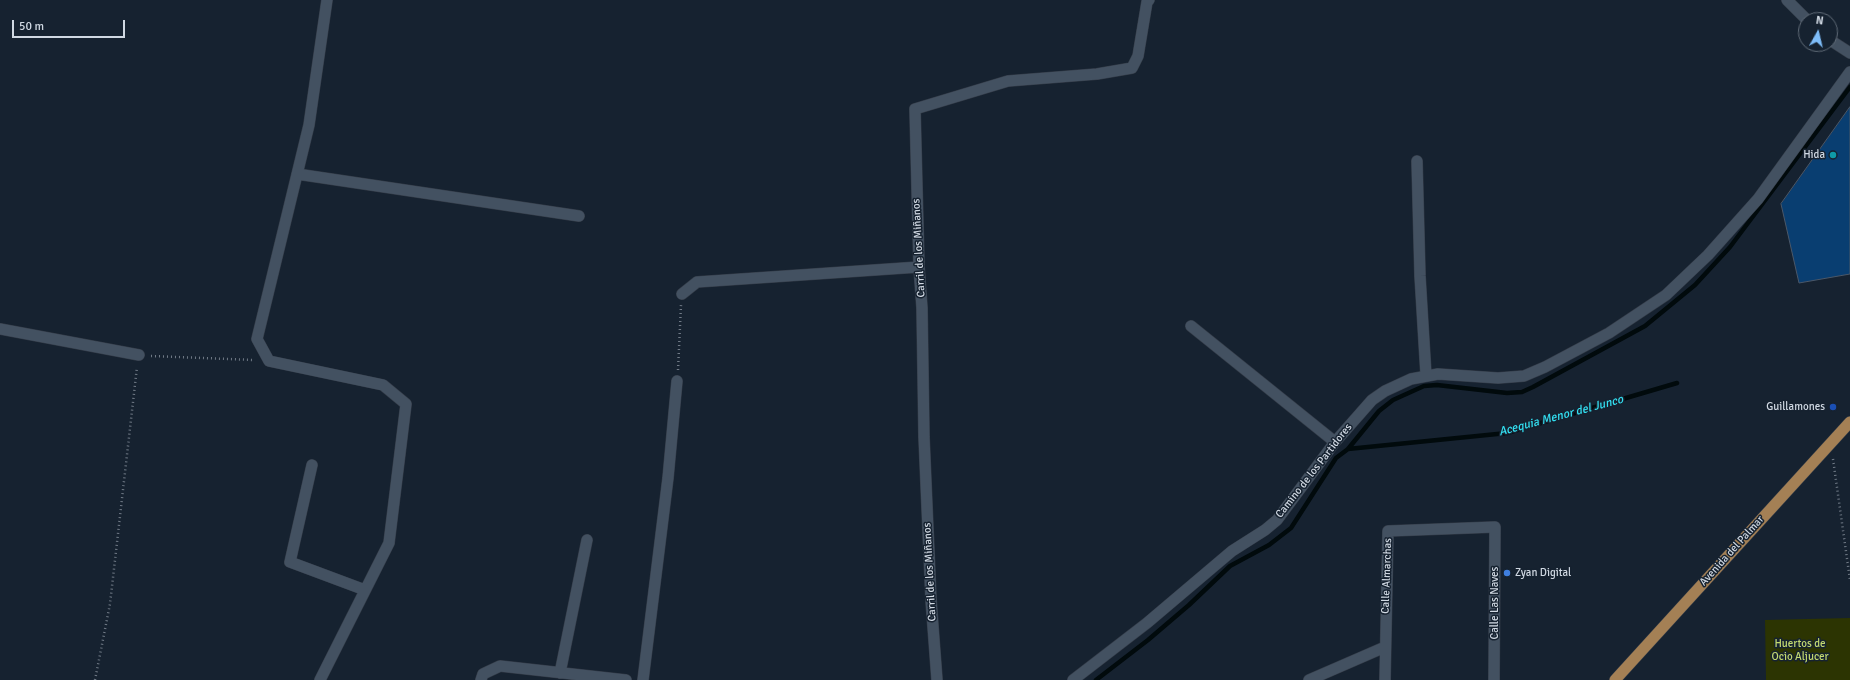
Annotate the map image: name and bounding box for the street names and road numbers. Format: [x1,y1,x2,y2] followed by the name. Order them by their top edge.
[910,198,928,298] street label: Carril de los Miñanos
[1273,421,1355,521] street label: Camino de los Partidores
[1697,513,1767,589] street label: Avenida del Palmar
[921,522,939,622] street label: Carril de los Miñanos
[1379,538,1395,614] street label: Calle Almarchas
[1488,567,1502,639] street label: Calle Las Naves

